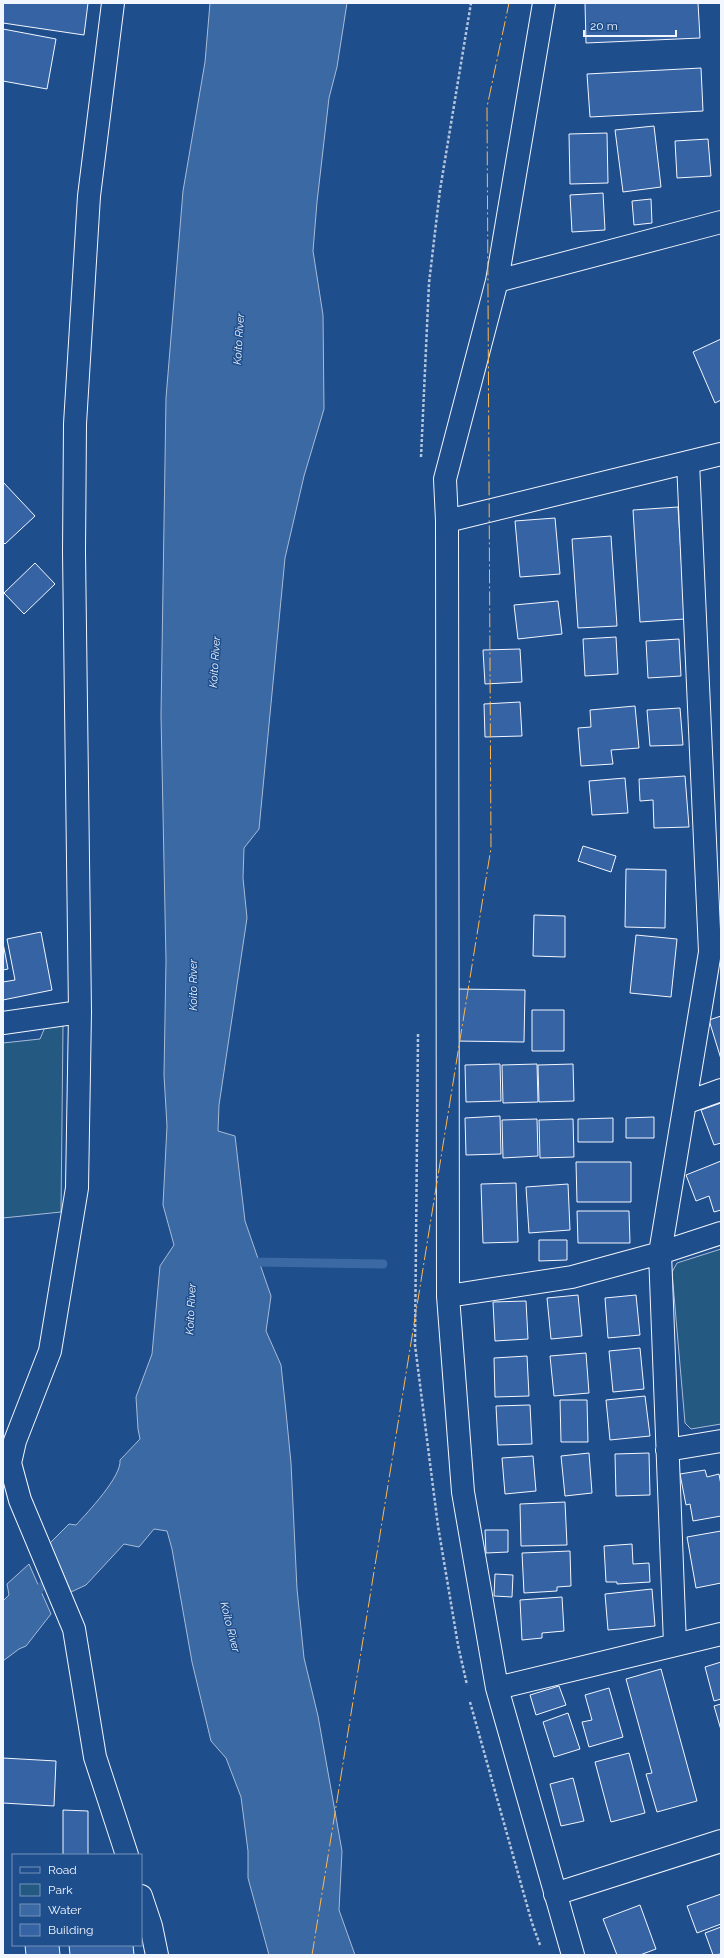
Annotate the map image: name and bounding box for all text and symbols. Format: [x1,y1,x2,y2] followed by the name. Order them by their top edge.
[584,12,676,38] scale bar
[590,19,618,33] text: 20 m
[231,312,247,365] water label: Koito River
[207,635,223,688] water label: Koito River
[187,958,200,1011] water label: Koito River
[183,1282,199,1335] water label: Koito River
[217,1600,243,1655] water label: Koito River
[12,1854,142,1946] legend
[48,1863,77,1877] text: Road
[48,1883,73,1897] text: Park
[48,1903,82,1917] text: Water
[48,1923,94,1937] text: Building

